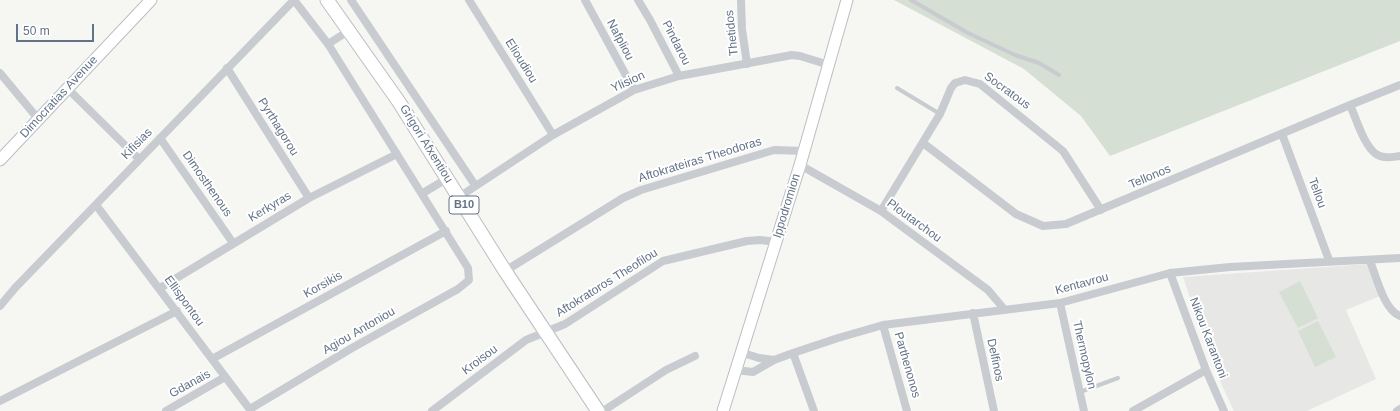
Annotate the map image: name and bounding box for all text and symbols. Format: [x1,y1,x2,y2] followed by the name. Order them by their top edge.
[722,9,742,57] street label: Thetidos
[18,16,96,42] scale bar
[603,17,637,63] street label: Nafpliou
[659,18,693,68] street label: Pindarou
[23,24,50,38] text: 50 m
[502,36,540,86] street label: Elioudiou
[17,53,101,141] street label: Dimocratias Avenue
[609,68,647,96] street label: Ylision
[981,69,1033,113] street label: Socratous
[255,95,301,159] street label: Pyrthagorou
[396,102,456,186] street label: Grigori Afxentiou
[119,125,155,163] street label: Kifisias
[637,134,763,186] street label: Aftokrateiras Theodoras
[179,148,235,220] street label: Dimosthenous
[1127,162,1173,192] street label: Tellonos
[770,172,804,240] street label: Ippodromion
[1305,176,1329,210] street label: Tellou
[246,189,294,225] street label: Kerkyras
[449,196,479,214] road number: B10
[884,196,944,246] street label: Ploutarchou
[553,246,661,320] street label: Aftokratoros Theofilou
[301,269,345,301] street label: Korsikis
[1054,270,1110,298] street label: Kentavrou
[161,273,207,329] street label: Ellispontou
[1186,296,1230,380] street label: Nikou Karantoni
[320,304,398,358] street label: Agiou Antoniou
[1069,319,1099,391] street label: Thermopylon
[891,330,923,400] street label: Parthenonos
[983,337,1007,383] street label: Delfinos
[459,342,501,378] street label: Kroisou
[167,367,213,401] street label: Gdanais

